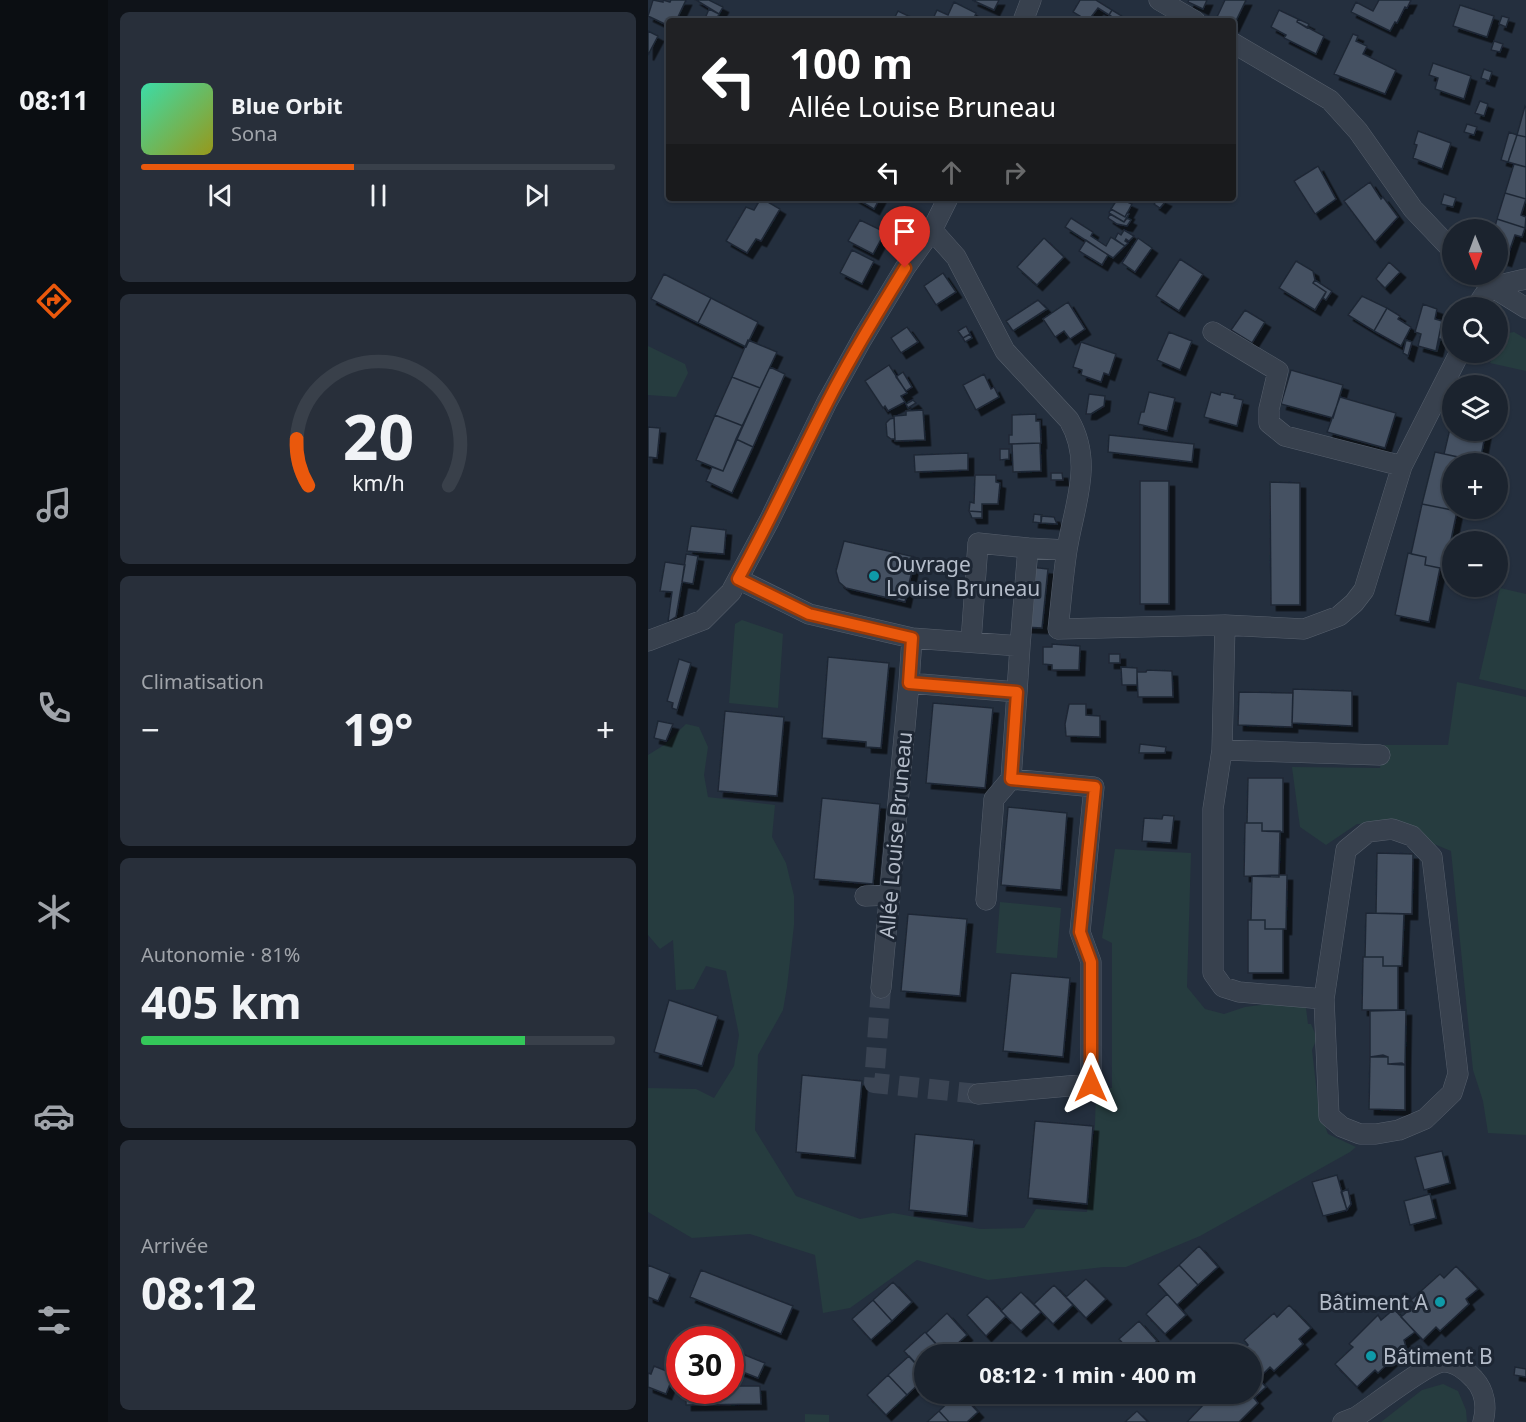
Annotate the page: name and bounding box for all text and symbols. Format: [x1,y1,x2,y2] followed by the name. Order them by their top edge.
[789,34,913,91] text: 100 m
[690,42,768,120] icon: left
[19,81,89,118] text: 08:11
[789,88,1056,125] text: Allée Louise Bruneau
[231,90,343,120] text: Blue Orbit
[231,120,278,147] text: Sona
[872,156,905,189] icon: left
[935,156,968,189] icon: ahead
[998,156,1031,189] icon: right
[204,179,237,212] icon: previous
[362,179,395,212] icon: pause
[520,179,553,212] icon: next
[879,206,930,268] pin
[888,215,921,248] icon: arrive
[1442,219,1508,285] north arrow
[1442,219,1508,597] map controls
[33,280,75,322] icon: directions
[1442,297,1508,363] button: search
[1442,375,1508,441] button: layers
[342,393,414,478] text: 20
[1442,453,1508,519] button: +
[352,468,404,497] text: km/h
[33,484,75,526] icon: music
[1442,531,1508,597] button: −
[886,550,1040,602] place label: Ouvrage Louise Bruneau
[867,569,881,583] marker: Ouvrage Louise Bruneau
[141,668,264,695] text: Climatisation
[33,687,75,729] icon: phone
[343,698,413,759] text: 19°
[141,707,160,752] text: −
[596,707,615,752] text: +
[872,730,918,940] street label: Allée Louise Bruneau
[33,891,75,933] icon: climate
[141,941,300,968] text: Autonomie · 81%
[141,971,302,1032] text: 405 km
[1059,1052,1123,1116] position arrow
[33,1095,75,1137] icon: car
[141,1232,208,1259] text: Arrivée
[141,1262,257,1323] text: 08:12
[1319,1288,1429,1316] place label: Bâtiment A
[1433,1295,1447,1309] marker: Bâtiment A
[33,1299,75,1341] icon: filters
[666,1326,744,1404] speed limit sign: 30
[1383,1342,1493,1370] place label: Bâtiment B
[1364,1349,1378,1363] marker: Bâtiment B
[979,1359,1197,1389] text: 08:12 · 1 min · 400 m

